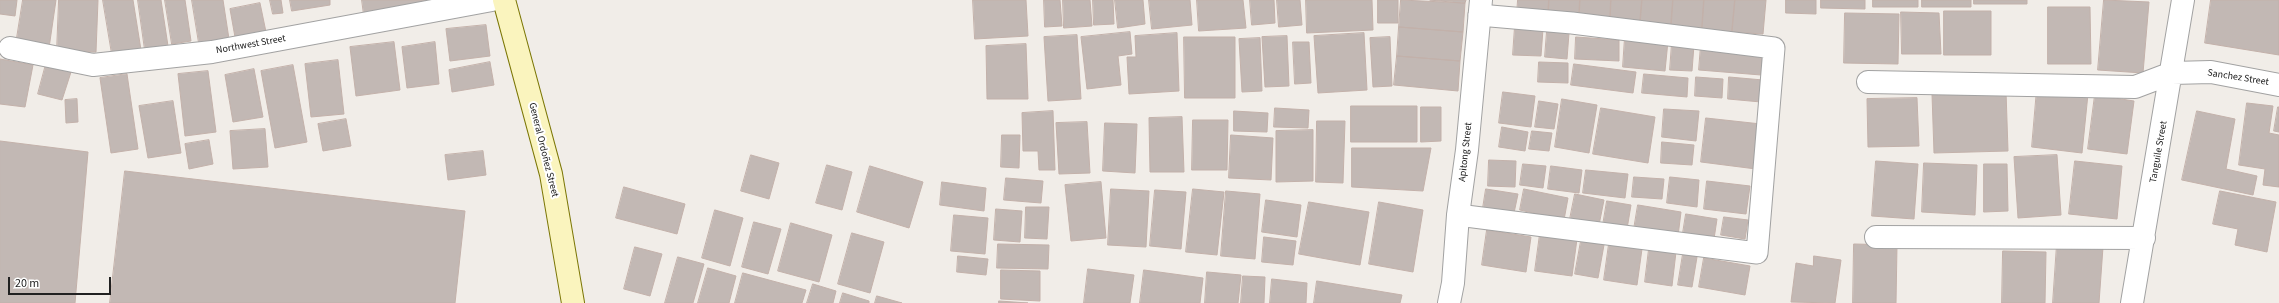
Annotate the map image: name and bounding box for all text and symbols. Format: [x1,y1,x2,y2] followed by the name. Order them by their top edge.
[215,33,287,57] street label: Northwest Street
[2206,67,2270,89] street label: Sanchez Street
[525,101,561,199] street label: General Ordoñez Street
[2148,120,2170,184] street label: Tanguile Street
[1457,122,1475,182] street label: Apitong Street
[10,269,113,295] scale bar
[15,275,39,292] text: 20 m

